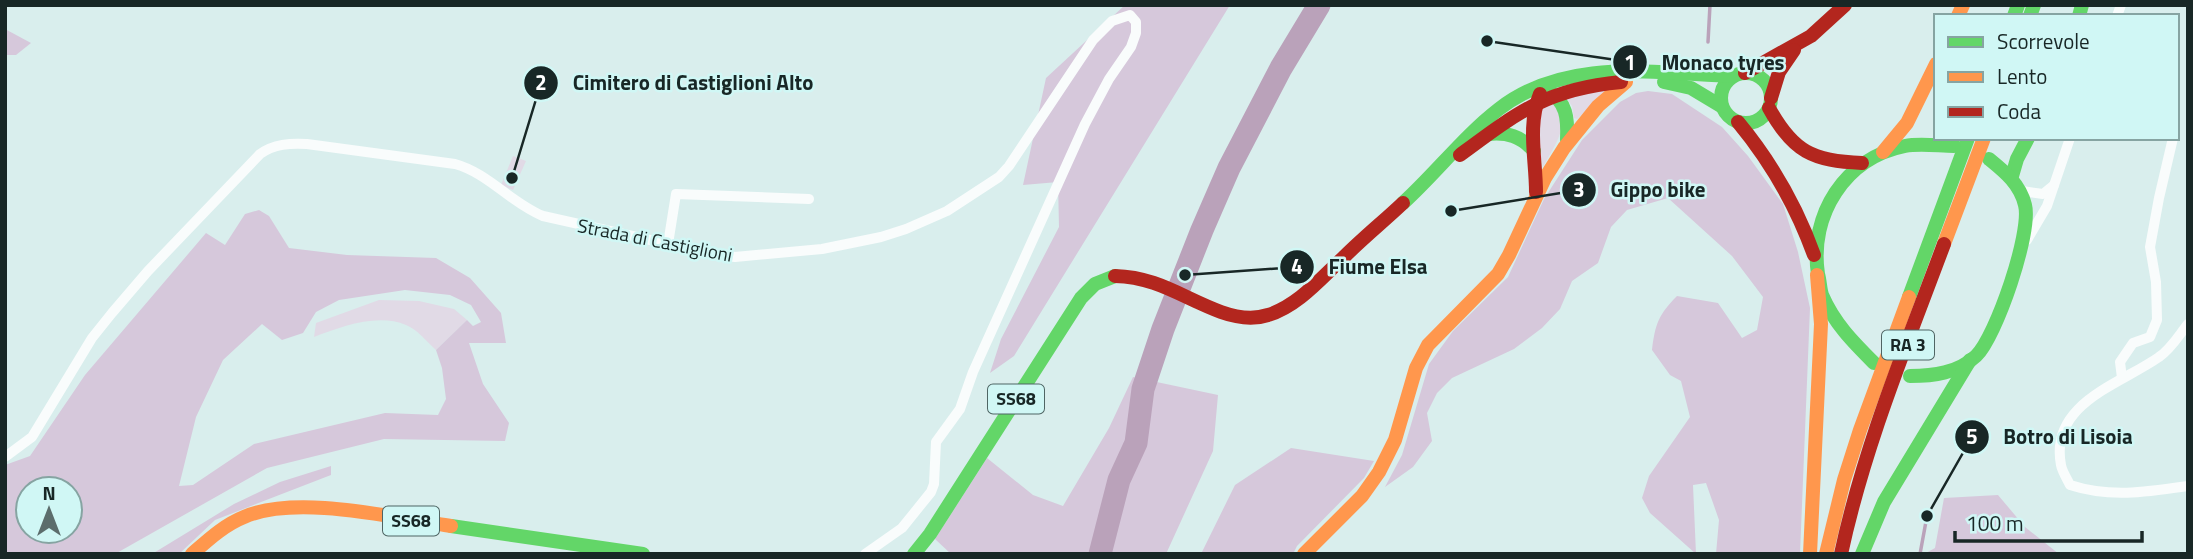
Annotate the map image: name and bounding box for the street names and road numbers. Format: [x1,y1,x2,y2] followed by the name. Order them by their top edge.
[575,210,735,269] street label: Strada di Castiglioni
[1882,330,1934,360] road number: RA 3
[988,384,1044,414] road number: SS68
[383,506,439,536] road number: SS68

